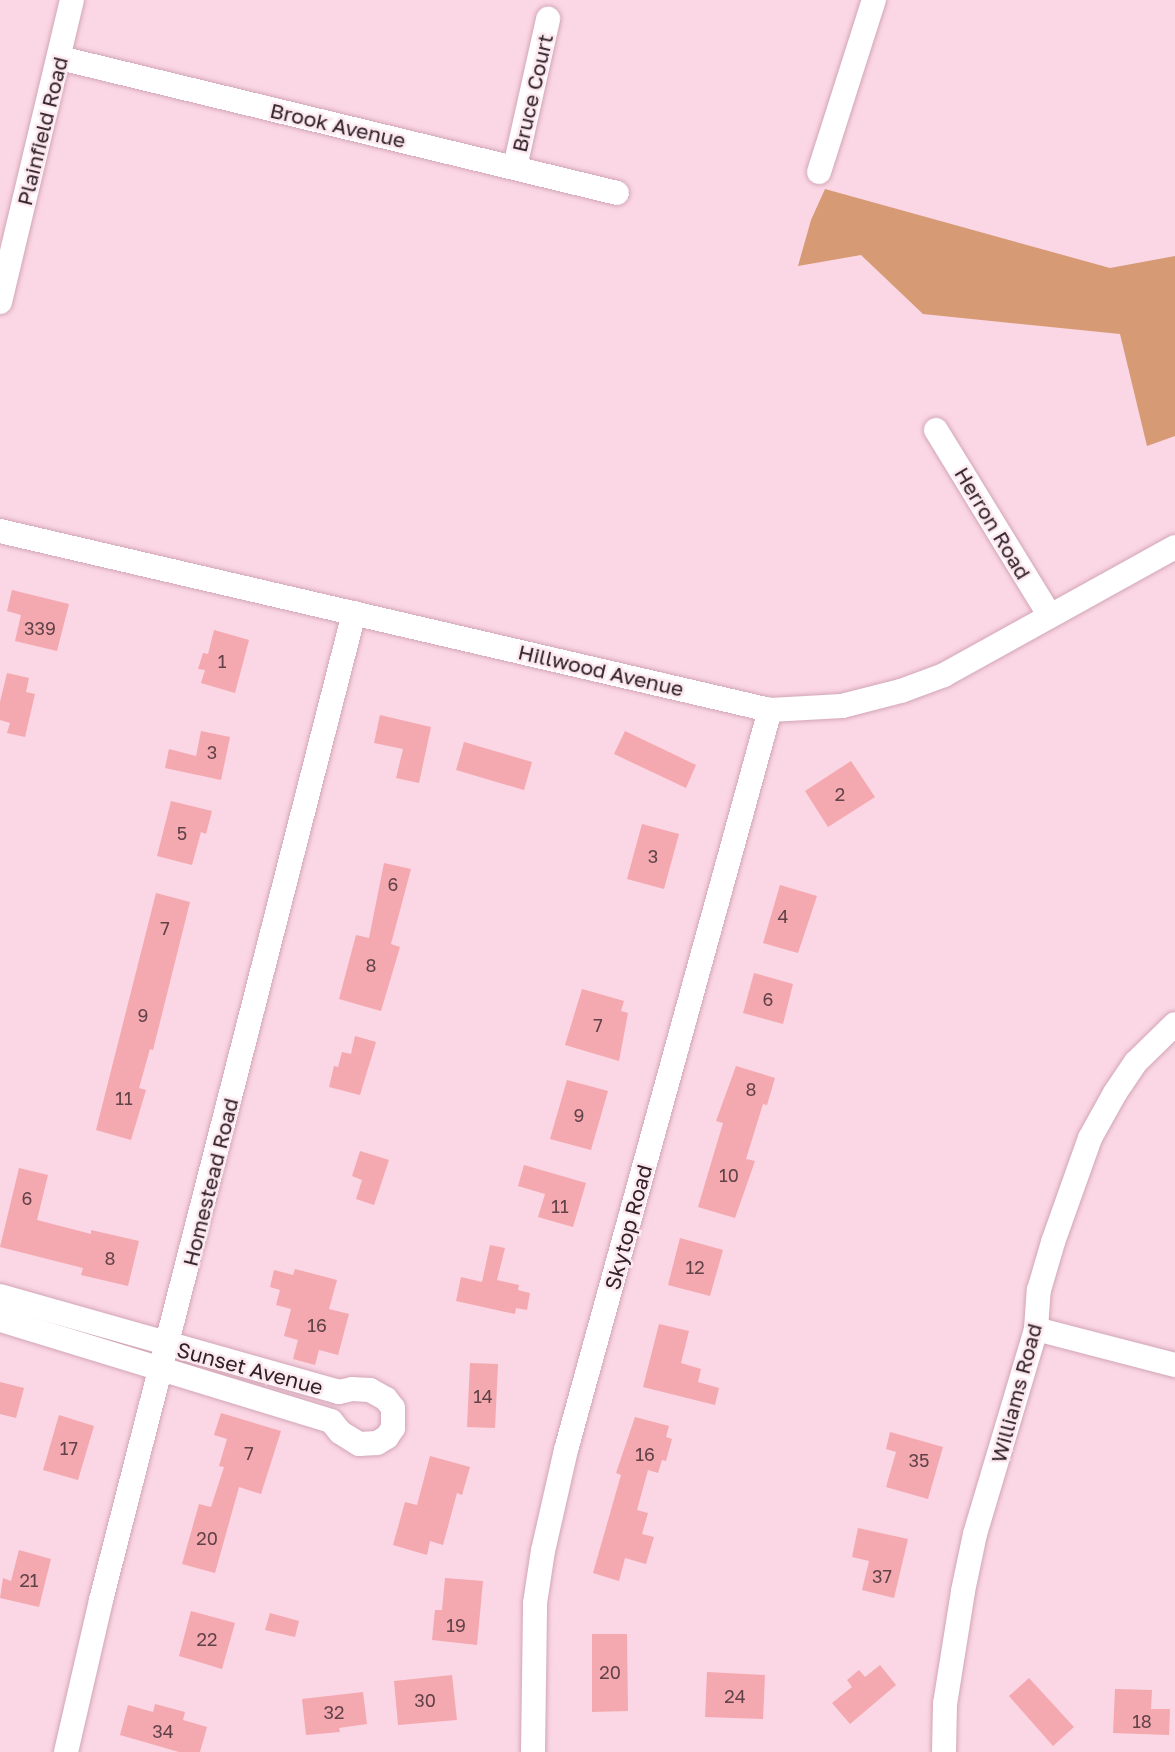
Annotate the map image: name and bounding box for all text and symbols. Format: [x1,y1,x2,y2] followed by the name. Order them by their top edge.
[506,31,558,155] street label: Bruce Court
[11,54,73,208] street label: Plainfield Road
[268,97,408,153] street label: Brook Avenue
[950,462,1036,584] street label: Herron Road
[24,617,56,639] house number: 339
[516,639,686,701] street label: Hillwood Avenue
[218,650,226,672] house number: 1
[207,741,217,763] house number: 3
[835,783,845,805] house number: 2
[177,822,187,844] house number: 5
[648,845,658,867] house number: 3
[388,873,398,895] house number: 6
[778,905,788,927] house number: 4
[160,917,170,939] house number: 7
[366,954,376,976] house number: 8
[763,988,773,1010] house number: 6
[138,1004,148,1026] house number: 9
[593,1014,603,1036] house number: 7
[746,1078,756,1100] house number: 8
[115,1087,133,1109] house number: 11
[177,1095,243,1269] street label: Homestead Road
[574,1104,584,1126] house number: 9
[599,1162,657,1292] street label: Skytop Road
[719,1164,739,1186] house number: 10
[22,1187,32,1209] house number: 6
[551,1195,569,1217] house number: 11
[105,1247,115,1269] house number: 8
[685,1256,705,1278] house number: 12
[307,1314,327,1336] house number: 16
[985,1321,1047,1465] street label: Williams Road
[174,1336,326,1400] street label: Sunset Avenue
[473,1385,493,1407] house number: 14
[60,1437,78,1459] house number: 17
[244,1442,254,1464] house number: 7
[635,1443,655,1465] house number: 16
[909,1449,929,1471] house number: 35
[196,1527,218,1549] house number: 20
[872,1565,892,1587] house number: 37
[19,1569,39,1591] house number: 21
[446,1614,466,1636] house number: 19
[197,1628,217,1650] house number: 22
[599,1661,621,1683] house number: 20
[724,1685,746,1707] house number: 24
[414,1689,436,1711] house number: 30
[324,1701,344,1723] house number: 32
[1132,1710,1152,1732] house number: 18
[152,1720,174,1742] house number: 34

